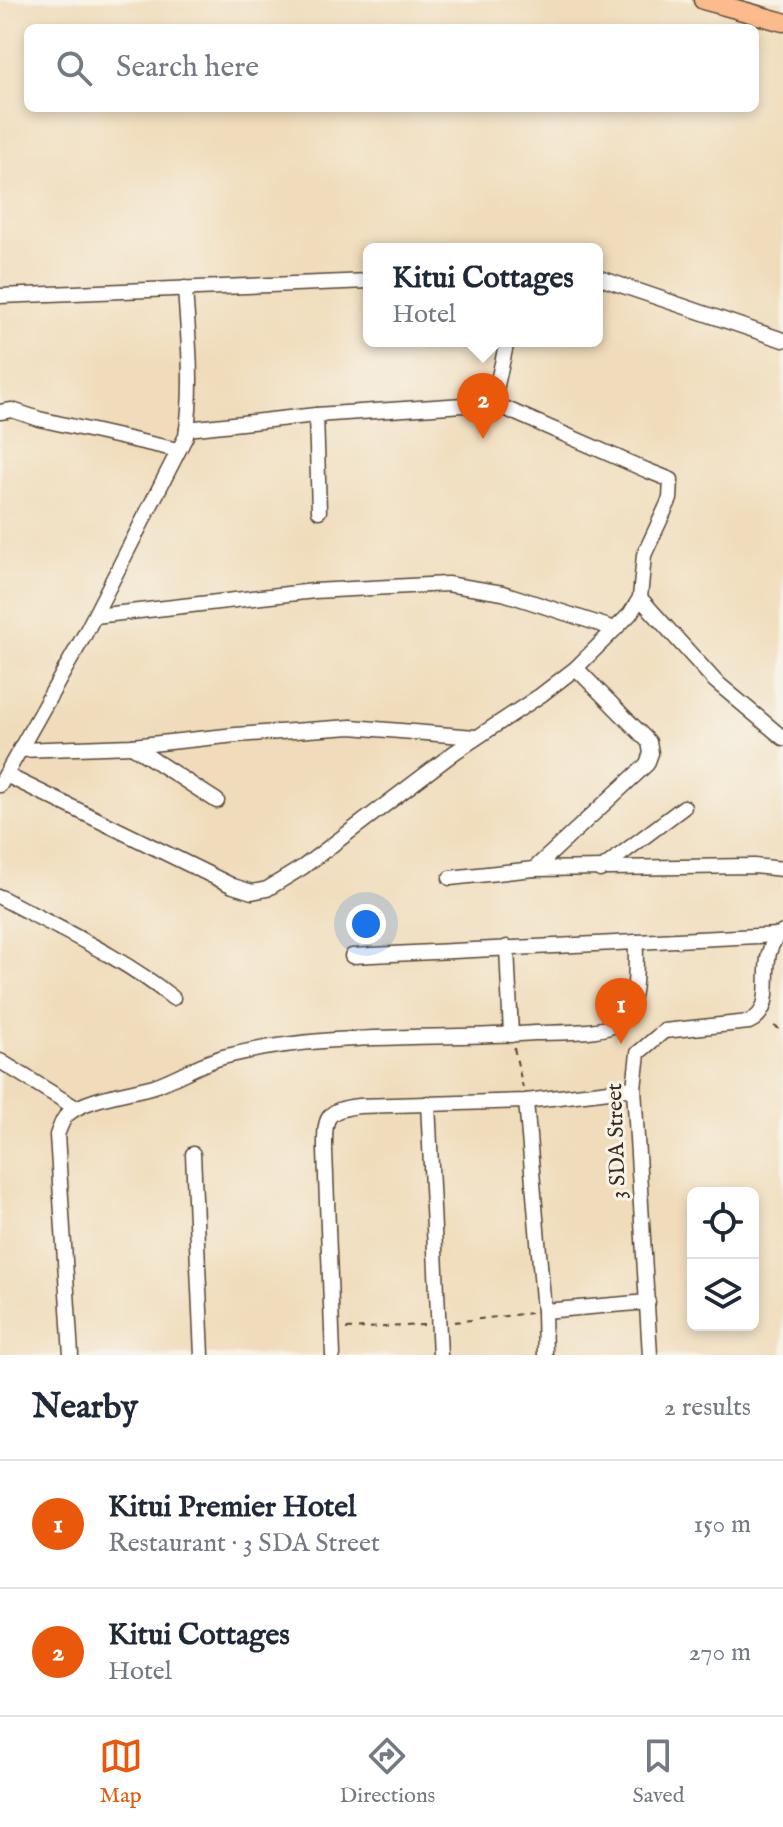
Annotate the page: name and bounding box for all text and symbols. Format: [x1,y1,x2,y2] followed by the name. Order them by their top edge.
[24,24,759,112] search box
[52,46,96,90] icon: search
[116,49,259,87] text: Search here
[363,243,603,347] popup
[392,260,574,298] text: Kitui Cottages
[392,298,456,331] text: Hotel
[457,373,509,439] pin: 2
[346,904,386,944] your location
[595,978,647,1044] pin: 1
[601,1082,633,1199] street label: 3 SDA Street
[687,1187,759,1331] map controls
[687,1187,759,1259] button: locate
[687,1259,759,1331] button: layers
[32,1386,138,1429] text: Nearby
[664,1391,751,1424] text: 2 results
[108,1489,356,1527] text: Kitui Premier Hotel
[53,1508,63,1541] text: 1
[693,1508,751,1541] text: 150 m
[108,1527,380,1560] text: Restaurant · 3 SDA Street
[108,1617,290,1655] text: Kitui Cottages
[52,1636,64,1669] text: 2
[688,1636,751,1669] text: 270 m
[108,1655,172,1688] text: Hotel
[99,1734,143,1810] tab: Map
[340,1734,435,1810] tab: Directions
[632,1734,684,1810] tab: Saved

